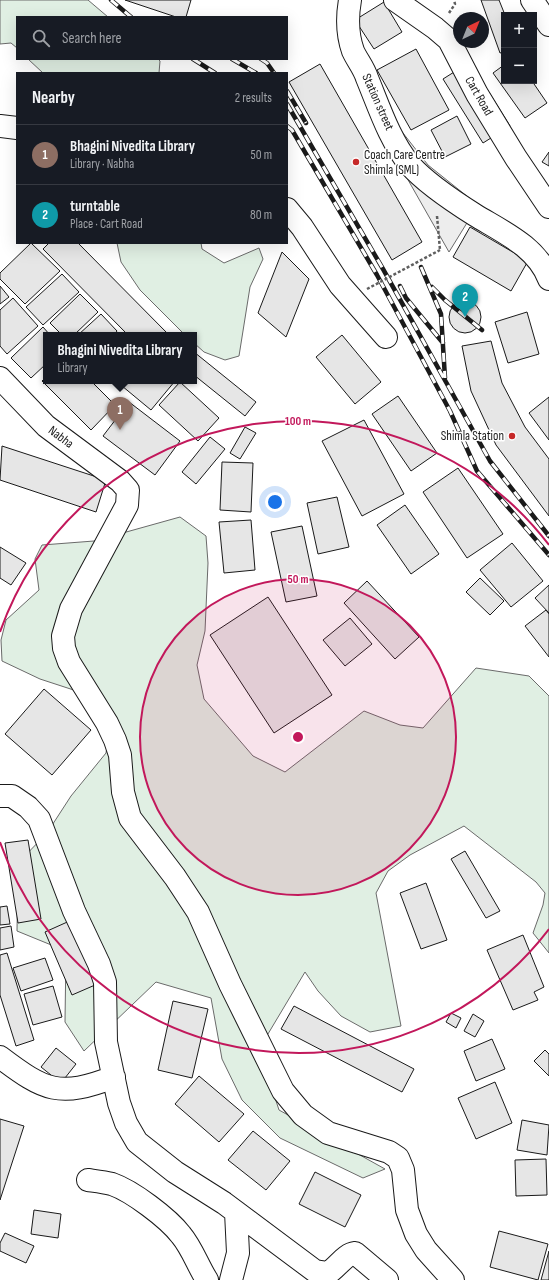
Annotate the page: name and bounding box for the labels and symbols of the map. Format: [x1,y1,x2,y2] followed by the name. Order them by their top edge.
[453,12,489,48] north arrow
[358,71,398,133] street label: Station street
[461,74,497,118] street label: Cart Road
[364,147,445,178] place label: Coach Care Centre Shimla (SML)
[351,157,361,167] marker: Coach Care Centre Shimla (SML)
[452,284,478,317] pin: 2
[107,397,133,430] pin: 1
[285,414,311,429] text: 100 m
[45,422,77,452] street label: Nabha
[441,428,504,444] place label: Shimla Station
[507,431,517,441] marker: Shimla Station
[265,492,285,512] your location
[288,572,308,587] text: 50 m
[291,730,305,744] centre of rings

